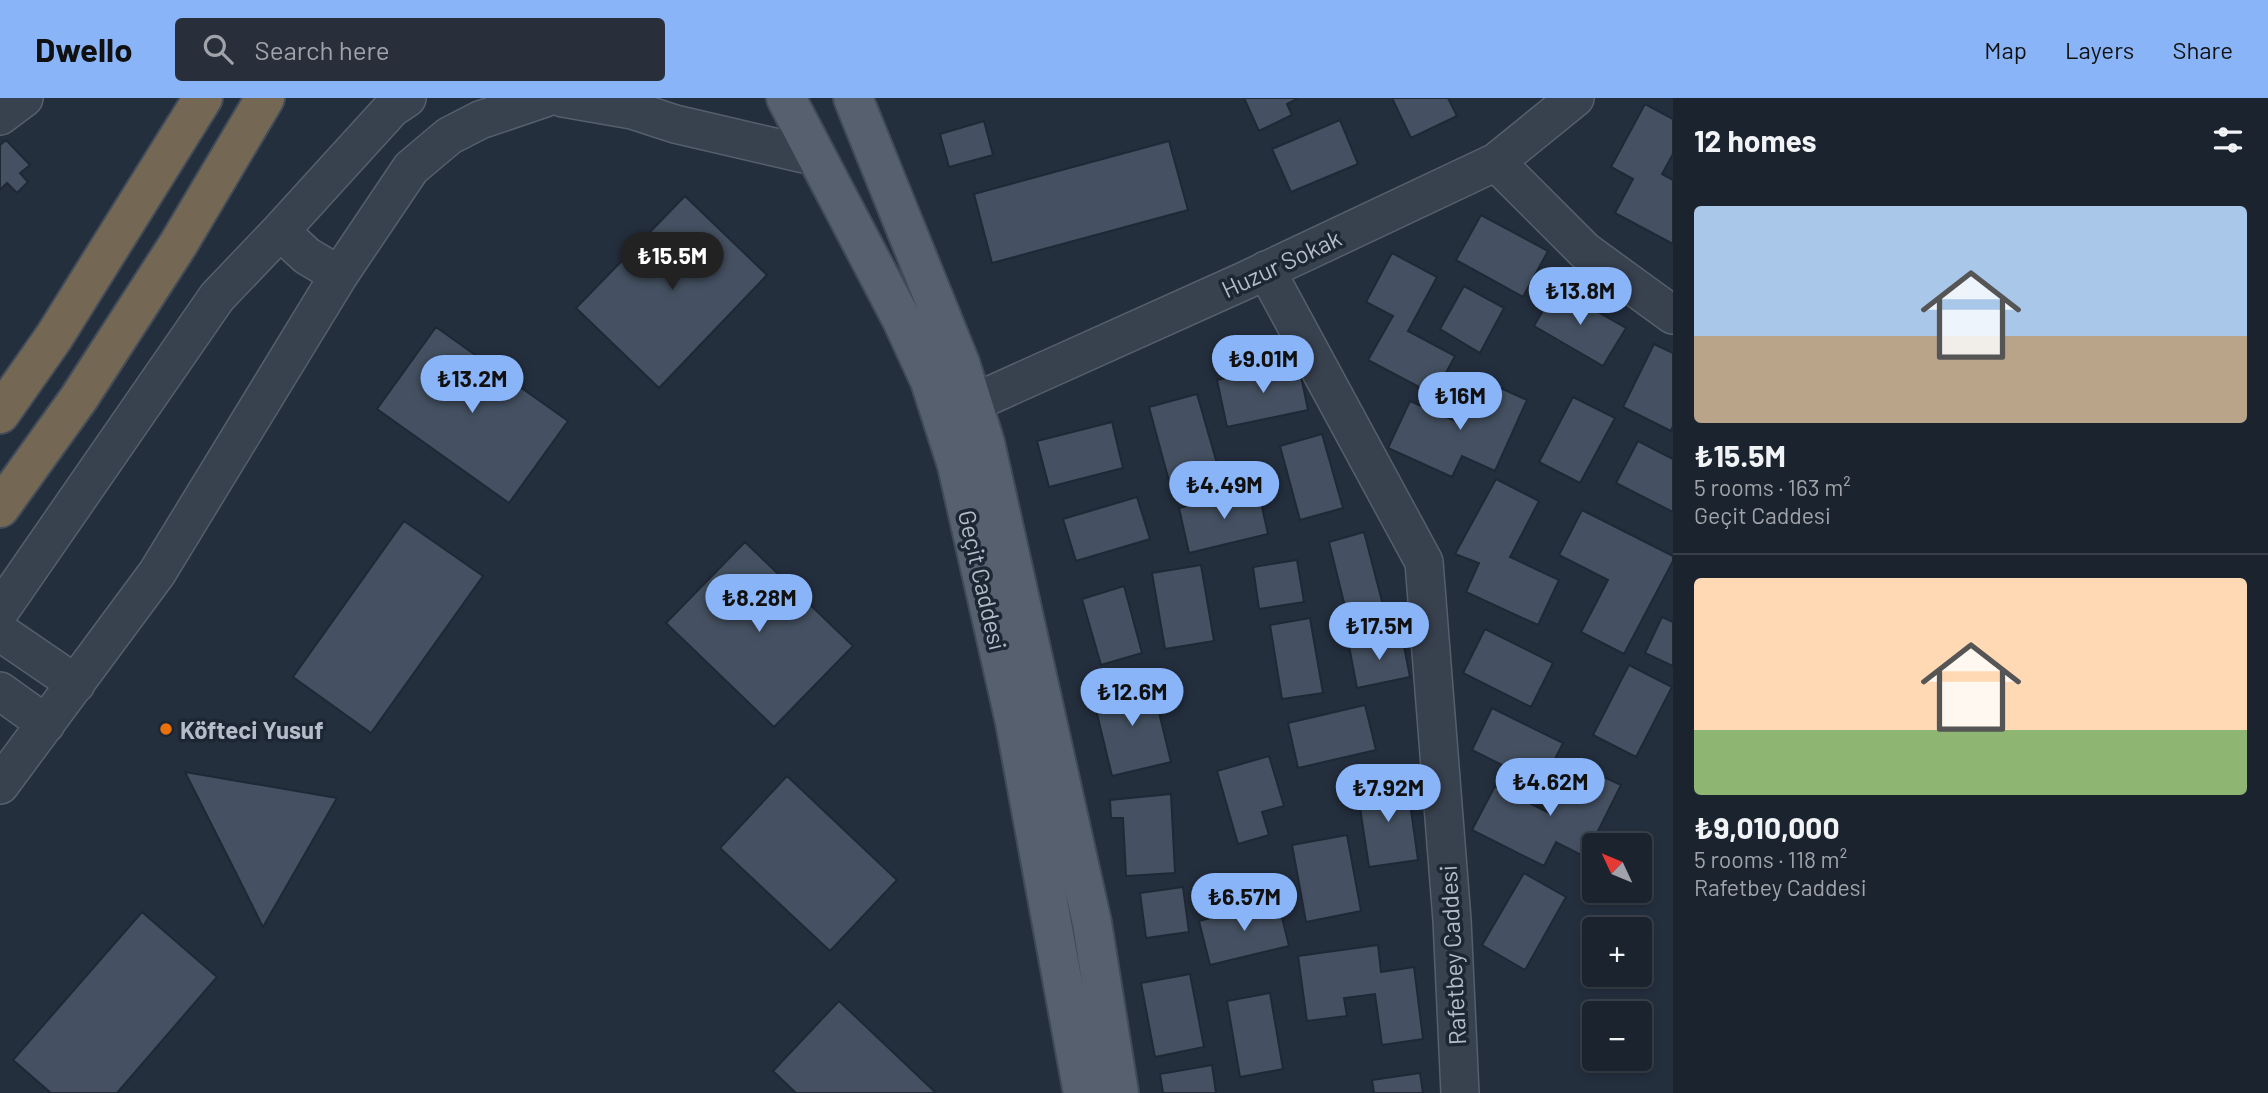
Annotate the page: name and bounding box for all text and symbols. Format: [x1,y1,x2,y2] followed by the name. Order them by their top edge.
[175,18,665,81] search box
[35,29,133,69] text: Dwello
[199,30,237,68] icon: search
[255,34,390,65] text: Search here
[1984,35,2027,64] text: Map
[2065,35,2134,64] text: Layers
[2172,35,2233,64] text: Share
[2209,121,2247,159] icon: filters
[1694,122,1817,158] text: 12 homes
[1216,223,1346,303] street label: Huzur Sokak
[615,232,729,292] pin: ₺15.5M
[637,241,707,269] text: ₺15.5M
[1908,252,2034,378] icon: home
[1523,268,1637,327] pin: ₺13.8M
[1545,276,1615,304] text: ₺13.8M
[1206,336,1320,395] pin: ₺9.01M
[1228,344,1298,372] text: ₺9.01M
[415,356,529,415] pin: ₺13.2M
[436,364,508,392] text: ₺13.2M
[1419,372,1501,432] pin: ₺16M
[1434,381,1486,409] text: ₺16M
[1694,437,1786,473] text: ₺15.5M
[1167,462,1281,521] pin: ₺4.49M
[1185,470,1263,498] text: ₺4.49M
[1694,473,1851,501] text: 5 rooms · 163 m²
[1694,501,1831,529] text: Geçit Caddesi
[953,507,1013,653] street label: Geçit Caddesi
[702,574,816,634] pin: ₺8.28M
[721,583,797,611] text: ₺8.28M
[1322,602,1436,662] pin: ₺17.5M
[1345,611,1413,639] text: ₺17.5M
[1908,624,2034,750] icon: home
[1075,668,1189,728] pin: ₺12.6M
[1097,677,1167,705] text: ₺12.6M
[180,715,323,744] place label: Köfteci Yusuf
[158,721,174,737] marker: Köfteci Yusuf
[1493,758,1607,818] pin: ₺4.62M
[1331,764,1445,824] pin: ₺7.92M
[1512,767,1588,795] text: ₺4.62M
[1352,773,1424,801] text: ₺7.92M
[1694,809,1840,845] text: ₺9,010,000
[1582,833,1652,903] north arrow
[1582,833,1652,1071] map controls
[1694,845,1847,873] text: 5 rooms · 118 m²
[1433,864,1471,1046] street label: Rafetbey Caddesi
[1694,873,1867,901] text: Rafetbey Caddesi
[1187,874,1301,933] pin: ₺6.57M
[1207,882,1281,910] text: ₺6.57M
[1582,917,1652,987] button: +
[1582,1001,1652,1071] button: −

